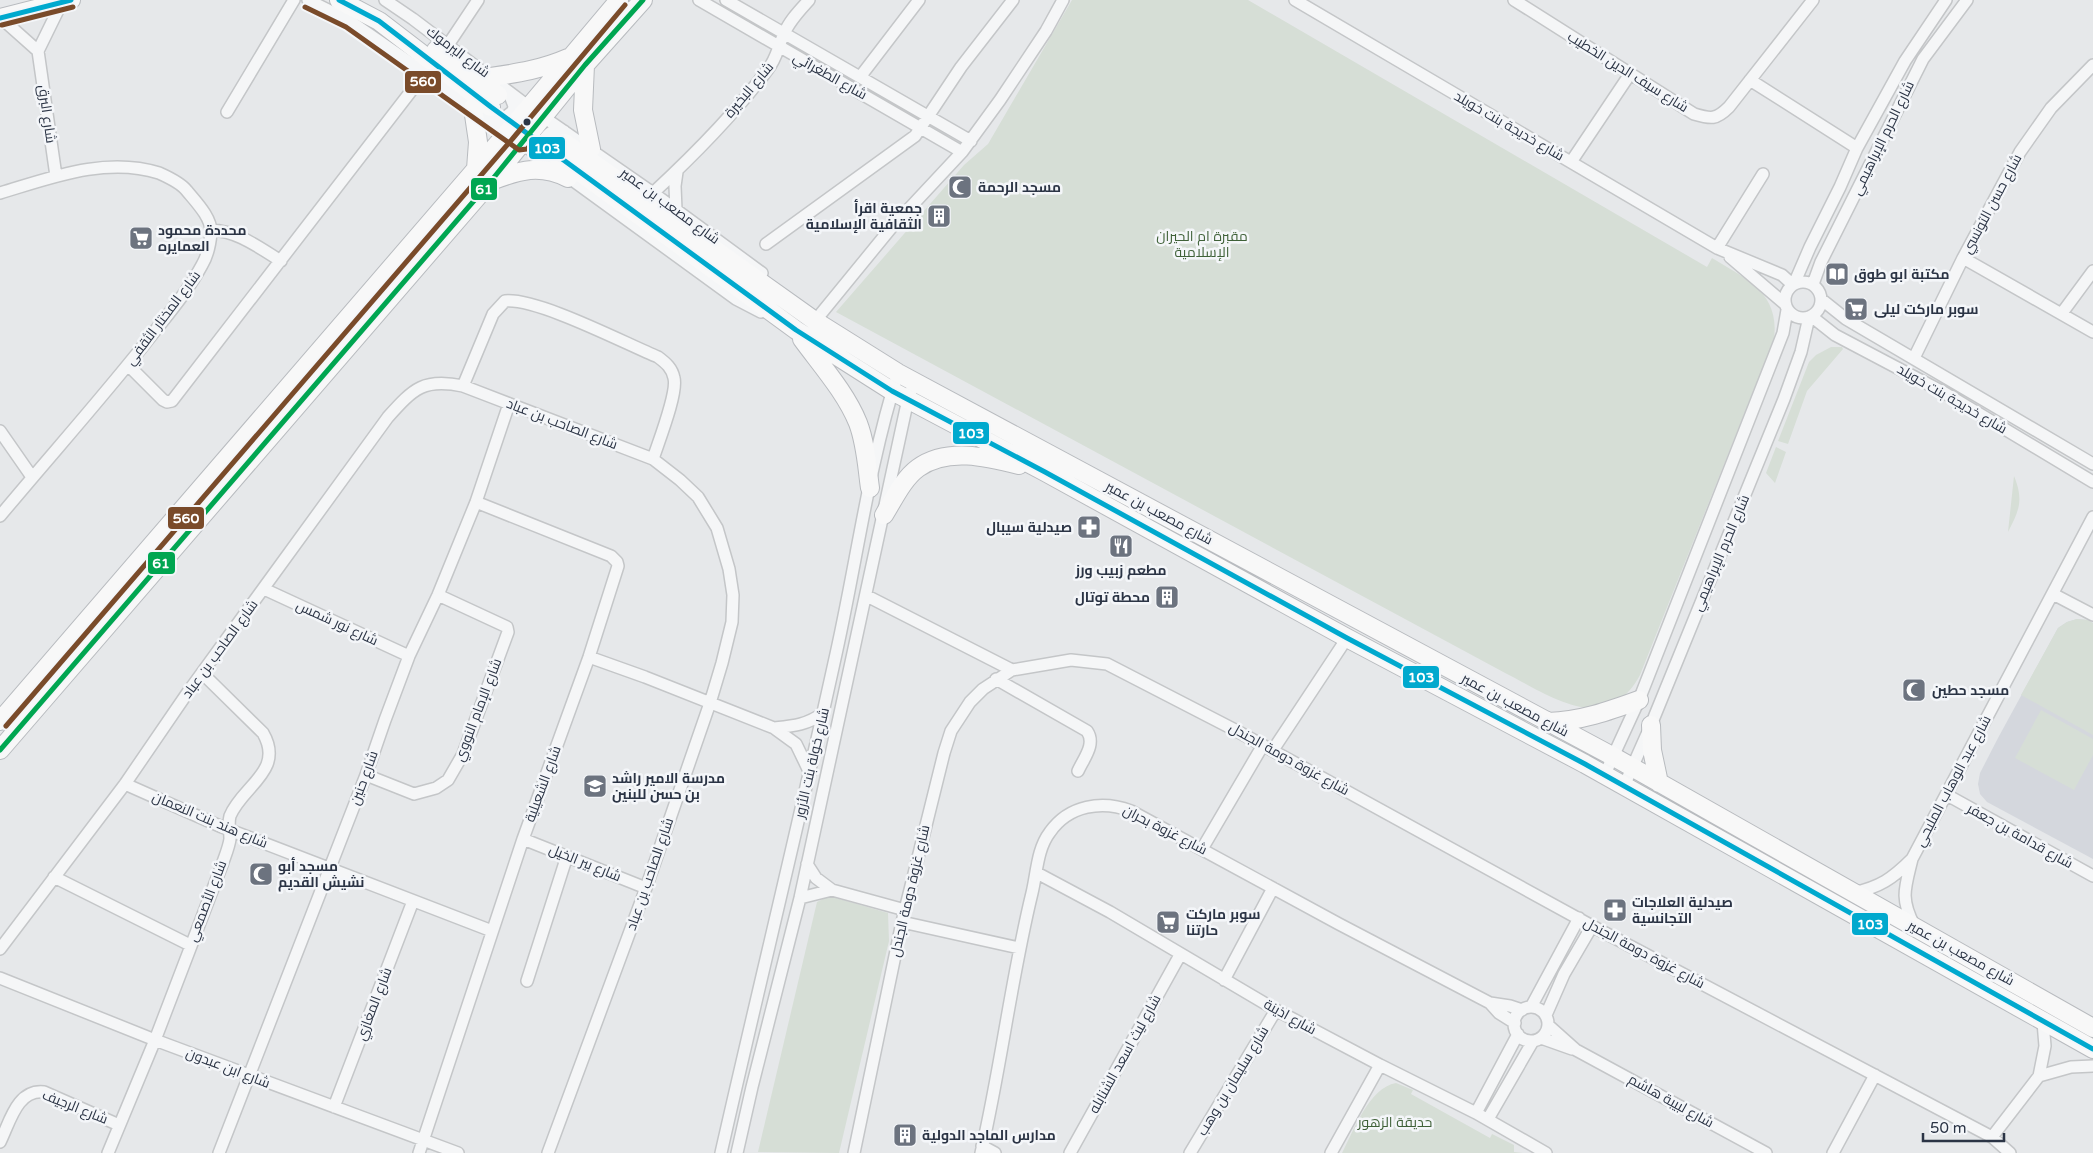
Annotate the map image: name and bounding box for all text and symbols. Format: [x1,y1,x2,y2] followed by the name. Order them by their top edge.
[423,23,493,81] street label: شارع اليرموك
[1564,28,1692,116] street label: شارع سيف الدين الخطيب
[789,49,870,106] street label: شارع الطغرائي
[721,59,777,121] street label: شارع البخيرة
[404,70,442,94] line badge: 560
[410,73,436,90] text: 560
[1848,78,1921,199] street label: شارع الحرم الإبراهيمي
[34,84,60,144] street label: شارع البرق
[1451,88,1567,164] street label: شارع خديجة بنت خويلد
[522,117,532,127] unlabelled marker
[528,136,566,160] line badge: 103
[534,140,560,157] text: 103
[1959,151,2027,258] street label: شارع حسن التونسي
[616,164,723,248] street label: شارع مصعب بن عمير
[947,174,973,200] mosque icon: مسجد الرحمة
[470,177,498,201] line badge: 61
[978,179,1061,196] place label: مسجد الرحمة
[475,181,493,198] text: 61
[806,199,922,234] place label: جمعية اقرأ الثقافية الإسلامية
[926,203,952,229] building icon: جمعية اقرأ الثقافية الإسلامية
[158,222,246,255] place label: محددة محمود العمايره
[128,225,154,251] supermarket icon: محددة محمود العمايره
[1156,228,1248,261] park label: مقبرة ام الحيران الإسلامية
[1824,261,1850,287] library icon: مكتبة ابو طوق
[1854,266,1950,283] place label: مكتبة ابو طوق
[122,267,206,370] street label: شارع المختار الثقفي
[1843,296,1869,322] supermarket icon: سوبر ماركت ليلى
[1874,301,1979,318] place label: سوبر ماركت ليلى
[1894,361,2010,437] street label: شارع خديجة بنت خويلد
[504,395,620,453] street label: شارع الصاحب بن عباد
[952,421,990,445] line badge: 103
[958,425,984,442] text: 103
[1102,477,1215,548] street label: شارع مصعب بن عمير
[1689,492,1756,615] street label: شارع الحرم الإبراهيمي
[167,506,205,530] line badge: 560
[173,510,199,527] text: 560
[1076,514,1102,540] pharmacy icon: صيدلية سيبال
[986,519,1072,536] place label: صيدلية سيبال
[1108,533,1134,559] restaurant icon: مطعم زبيب ورز
[147,551,176,575] line badge: 61
[152,555,170,572] text: 61
[1074,562,1167,580] place label: مطعم زبيب ورز
[1154,584,1180,610] building icon: محطة توتال
[1075,589,1150,606] place label: محطة توتال
[179,596,261,702] street label: شارع الصاحب بن عباد
[293,597,381,649] street label: شارع نور شمس
[451,656,508,765] street label: شارع الإمام النووي
[1402,665,1440,689] line badge: 103
[1408,669,1434,686] text: 103
[1458,669,1571,740] street label: شارع مصعب بن عمير
[1901,677,1927,703] mosque icon: مسجد حطين
[1932,682,2009,699] place label: مسجد حطين
[791,706,833,821] street label: شارع خولة بنت الأزور
[1911,712,1997,851] street label: شارع عبد الوهاب المليحي
[1226,719,1352,799] street label: شارع غزوة دومة الجندل
[521,744,565,824] street label: شارع الشعيلية
[346,749,382,807] street label: شارع حنين
[612,770,725,803] place label: مدرسة الامير راشد بن حسن للبنين
[582,773,608,799] school or university icon: مدرسة الامير راشد بن حسن للبنين
[150,788,270,852] street label: شارع هند بنت النعمان
[1963,799,2076,872] street label: شارع قدامة بن جعفر
[1120,802,1210,858] street label: شارع غزوة بحران
[623,816,677,932] street label: شارع الصاحب بن عباد
[887,823,933,959] street label: شارع غزوة دومة الجندل
[546,841,624,885] street label: شارع بير الخيل
[278,857,364,892] place label: مسجد أبو نشيش القديم
[184,858,233,945] street label: شارع الأصمعي
[248,861,274,887] mosque icon: مسجد أبو نشيش القديم
[1632,894,1733,927] place label: صيدلية العلاجات التجانسية
[1602,897,1628,923] pharmacy icon: صيدلية العلاجات التجانسية
[1186,906,1261,939] place label: سوبر ماركت حارتنا
[1155,909,1181,935] supermarket icon: سوبر ماركت حارتنا
[1851,912,1889,936] line badge: 103
[1581,914,1707,992] street label: شارع غزوة دومة الجندل
[1857,916,1883,933] text: 103
[1904,916,2017,989] street label: شارع مصعب بن عمير
[352,965,399,1044] street label: شارع المغازي
[1085,992,1165,1116] street label: شارع ليث اسعد الشنابله
[1261,996,1319,1038] street label: شارع اذينة
[1194,1023,1272,1139] street label: شارع سليمان بن وهب
[184,1044,272,1092] street label: شارع ابن عبدون
[1625,1071,1717,1132] street label: شارع لبيبة هاشم
[40,1086,110,1128] street label: شارع الرجيف
[1923,1110,2004,1142] scale bar
[1357,1114,1432,1131] park label: حديقة الزهور
[1930,1119,1967,1137] text: 50 m
[892,1122,918,1148] building icon: مدارس الماجد الدولية
[922,1127,1056,1144] place label: مدارس الماجد الدولية

